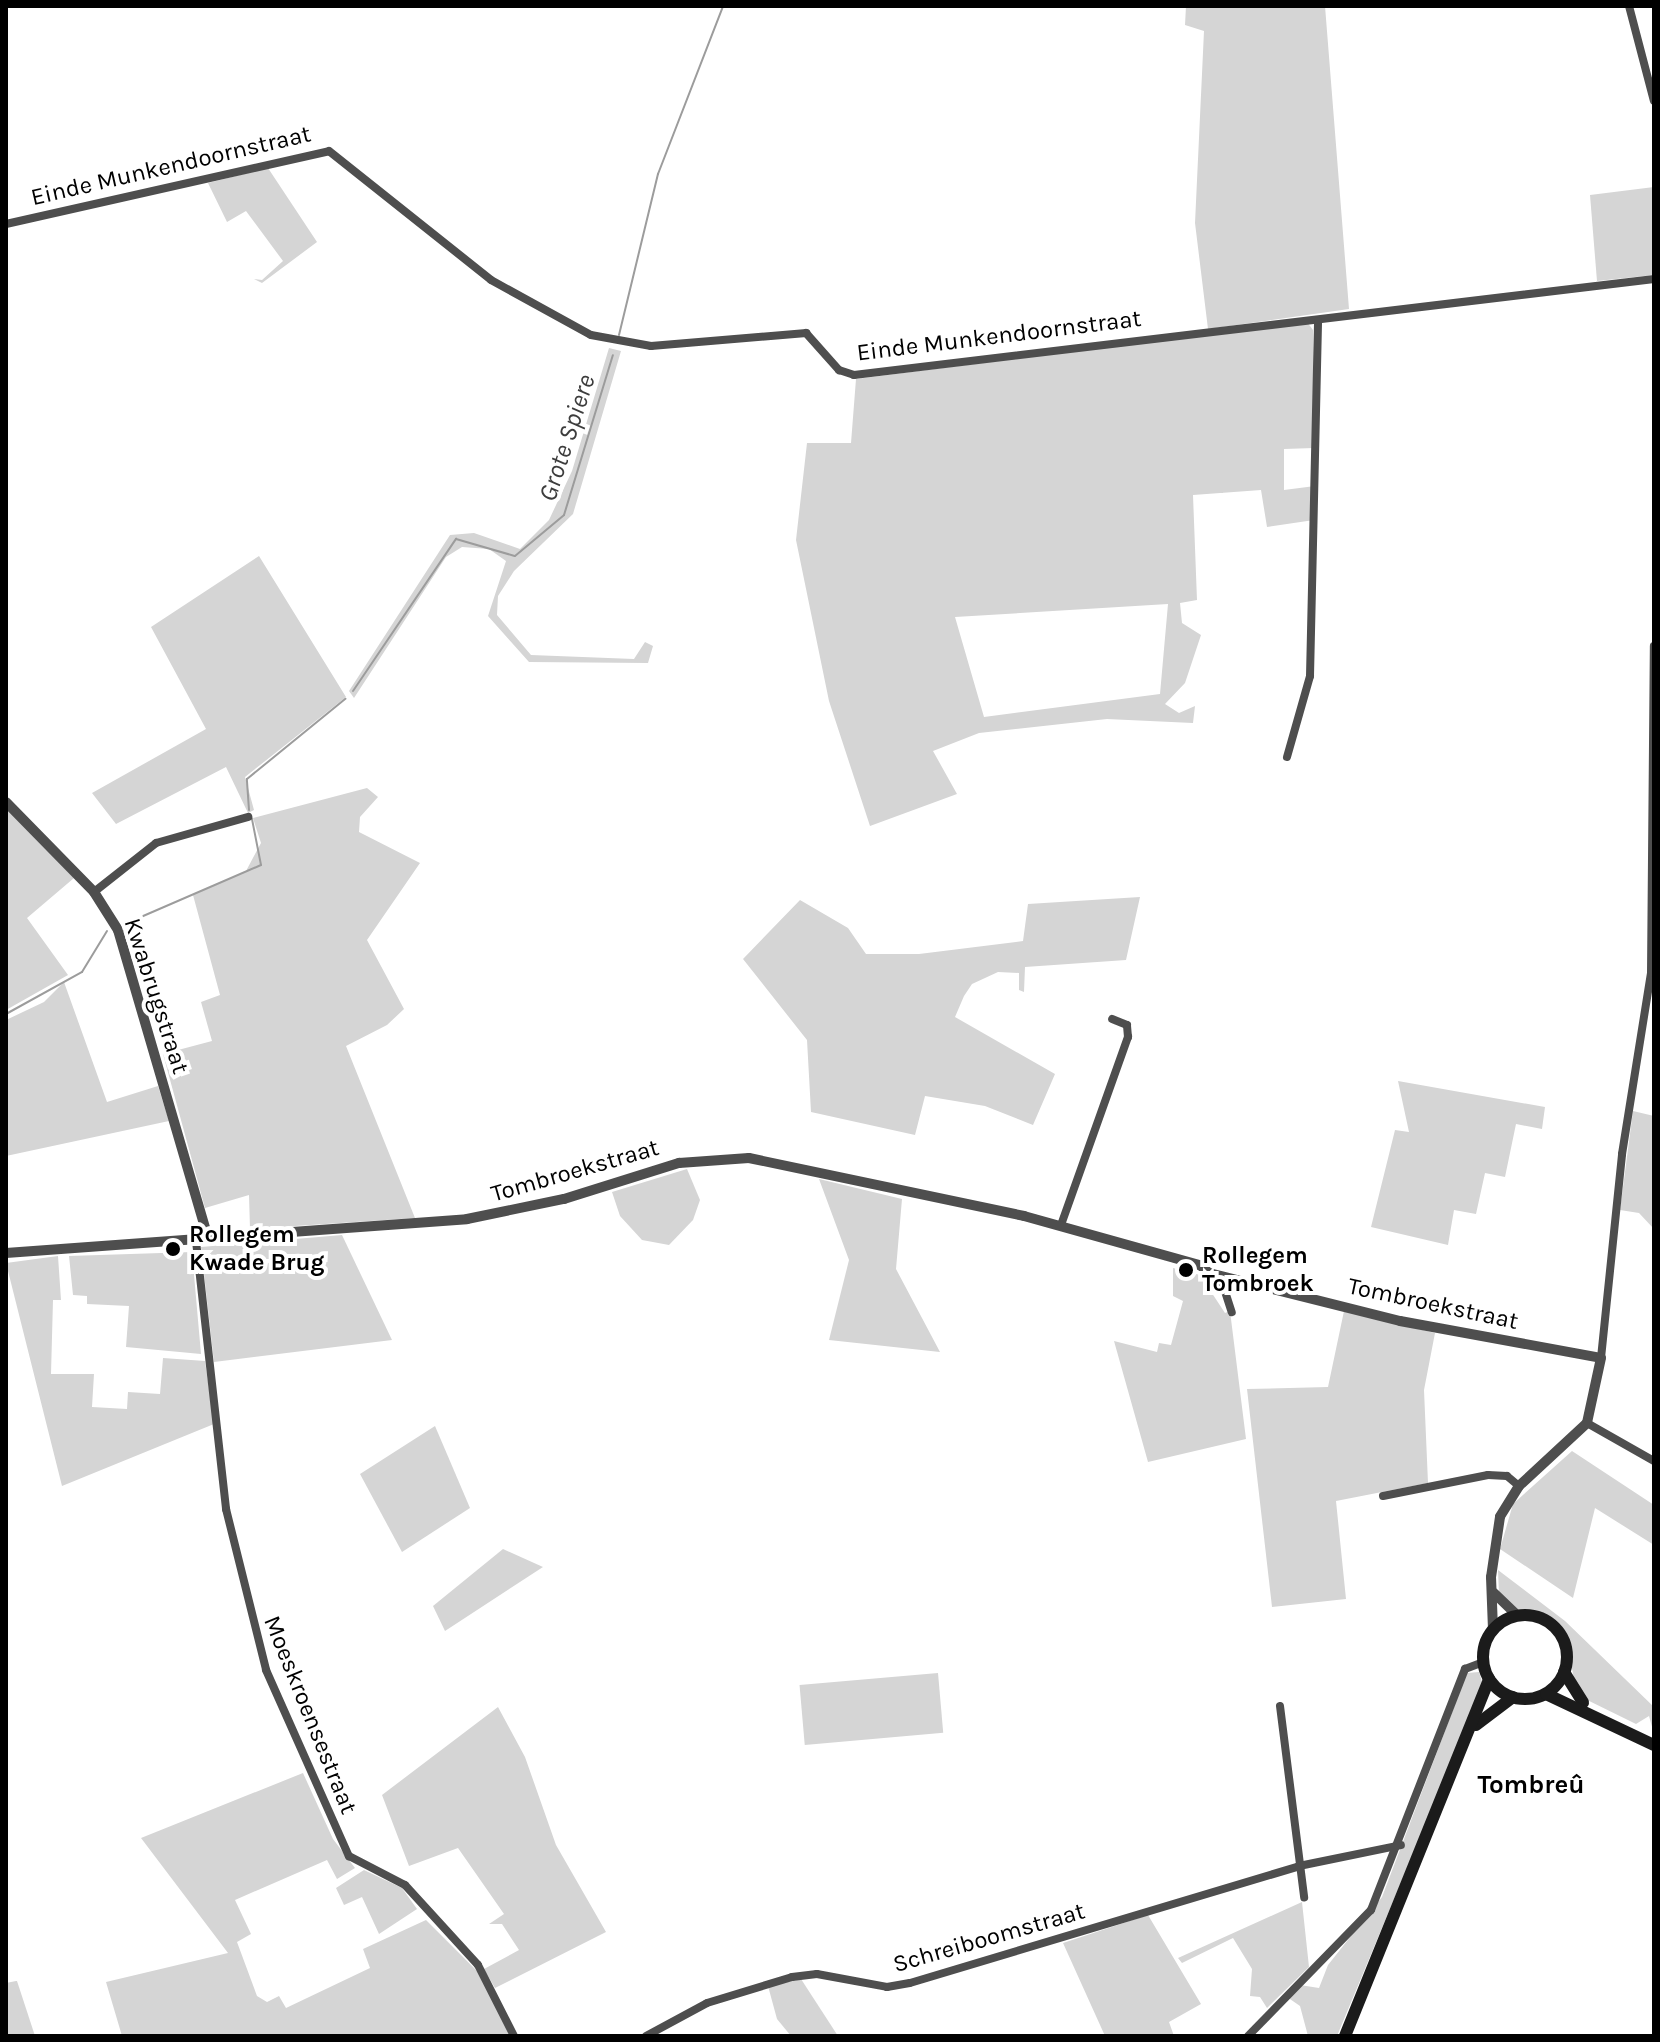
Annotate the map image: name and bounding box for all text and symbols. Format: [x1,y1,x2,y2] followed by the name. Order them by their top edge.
[28,120,314,212] street label: Einde Munkendoornstraat
[855,304,1143,368] street label: Einde Munkendoornstraat
[532,371,602,505] water label: Grote Spiere
[117,915,195,1077] street label: Kwabrugstraat
[488,1133,662,1209] street label: Tombroekstraat
[189,1221,324,1277] place label: Rollegem Kwade Brug
[164,1240,182,1258] marker: Rollegem Kwade Brug
[1202,1242,1314,1298] place label: Rollegem Tombroek
[1177,1261,1195,1279] marker: Rollegem Tombroek
[1345,1272,1521,1336] street label: Tombroekstraat
[257,1612,363,1818] street label: Moeskroensestraat
[1477,1769,1585,1801] district label: Tombreû
[890,1897,1088,1979] street label: Schreiboomstraat

